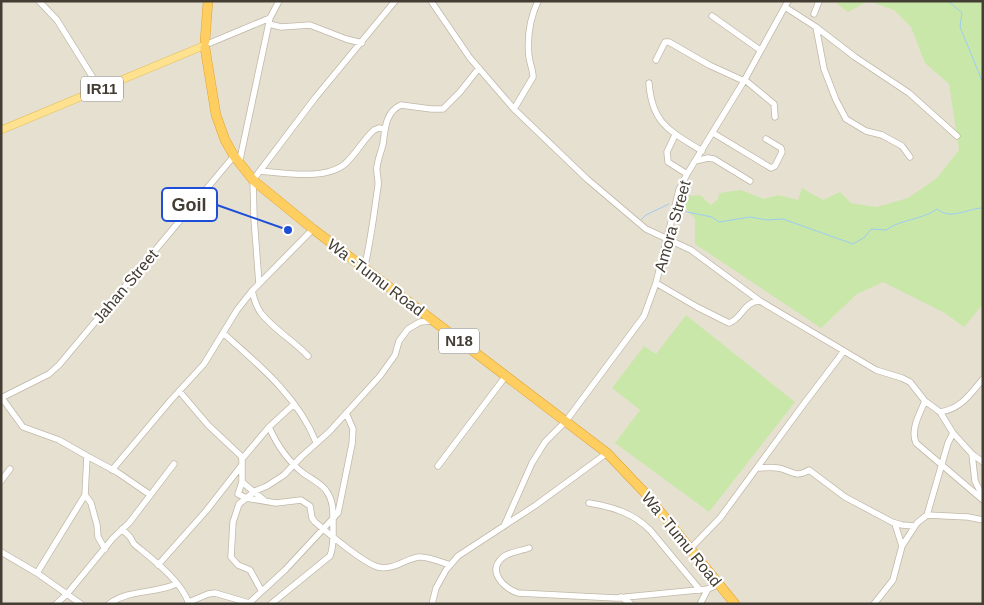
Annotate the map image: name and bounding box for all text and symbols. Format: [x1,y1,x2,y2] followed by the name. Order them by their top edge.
[81,76,123,102] road number: IR11
[651,178,694,274] street label: Amora Street
[162,188,217,221] callout: Goil
[172,195,207,215] text: Goil
[324,236,427,319] street label: Wa -Tumu Road
[90,246,161,327] street label: Jahan Street
[439,328,479,354] road number: N18
[638,489,725,590] street label: Wa -Tumu Road

